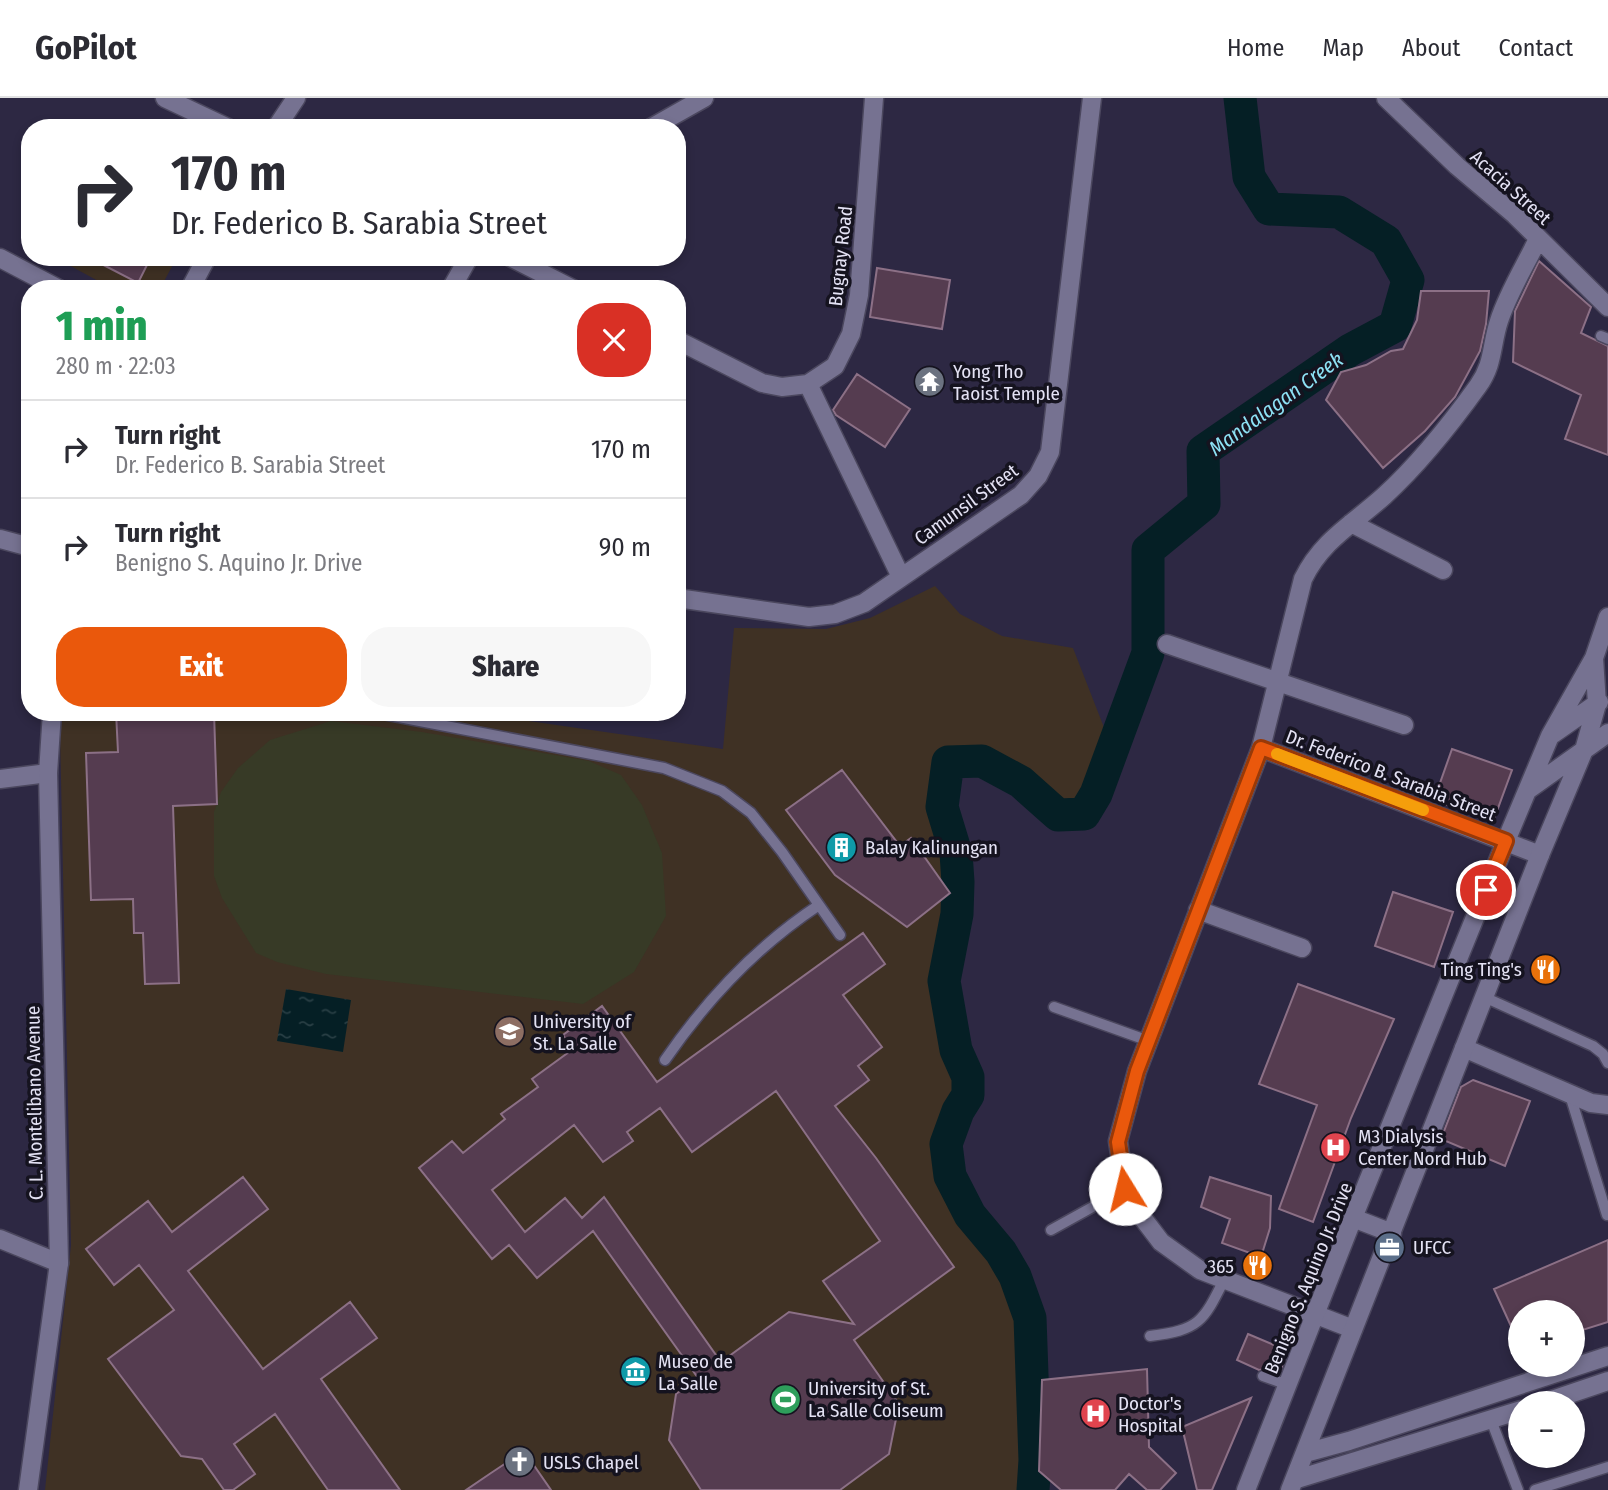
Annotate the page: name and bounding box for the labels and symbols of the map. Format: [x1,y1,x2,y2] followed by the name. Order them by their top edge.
[1466,145,1556,230] street label: Acacia Street
[824,205,857,307] street label: Bugnay Road
[1204,346,1348,462] water label: Mandalagan Creek
[953,360,1060,405] place label: Yong Tho Taoist Temple
[913,365,947,399] temple icon: Yong Tho Taoist Temple
[910,459,1023,550] street label: Camunsil Street
[1282,725,1500,826] street label: Dr. Federico B. Sarabia Street
[825,830,859,864] building icon: Balay Kalinungan
[865,836,998,859] place label: Balay Kalinungan
[1456,860,1516,920] pin
[1528,952,1562,986] restaurant icon: Ting Ting's
[1441,958,1522,981] place label: Ting Ting's
[21,1006,48,1200] street label: C. L. Montelibano Avenue
[533,1010,632,1055] place label: University of St. La Salle
[493,1015,527,1049] school or university icon: University of St. La Salle
[1358,1125,1487,1170] place label: M3 Dialysis Center Nord Hub
[1318,1130,1352,1164] hospital icon: M3 Dialysis Center Nord Hub
[1088,1152,1162,1226] position arrow
[1260,1179,1357,1377] street label: Benigno S. Aquino Jr. Drive
[1373,1230,1407,1264] office icon: UFCC
[1413,1236,1451,1259] place label: UFCC
[1240,1249,1274,1283] restaurant icon: 365
[1207,1255,1234,1278] place label: 365
[658,1350,733,1395] place label: Museo de La Salle
[618,1355,652,1389] museum icon: Museo de La Salle
[808,1377,944,1422] place label: University of St. La Salle Coliseum
[768,1382,802,1416] sports icon: University of St. La Salle Coliseum
[1118,1392,1183,1437] place label: Doctor's Hospital
[1078,1397,1112,1431] hospital icon: Doctor's Hospital
[503,1445,537,1479] church icon: USLS Chapel
[543,1451,639,1474] place label: USLS Chapel

